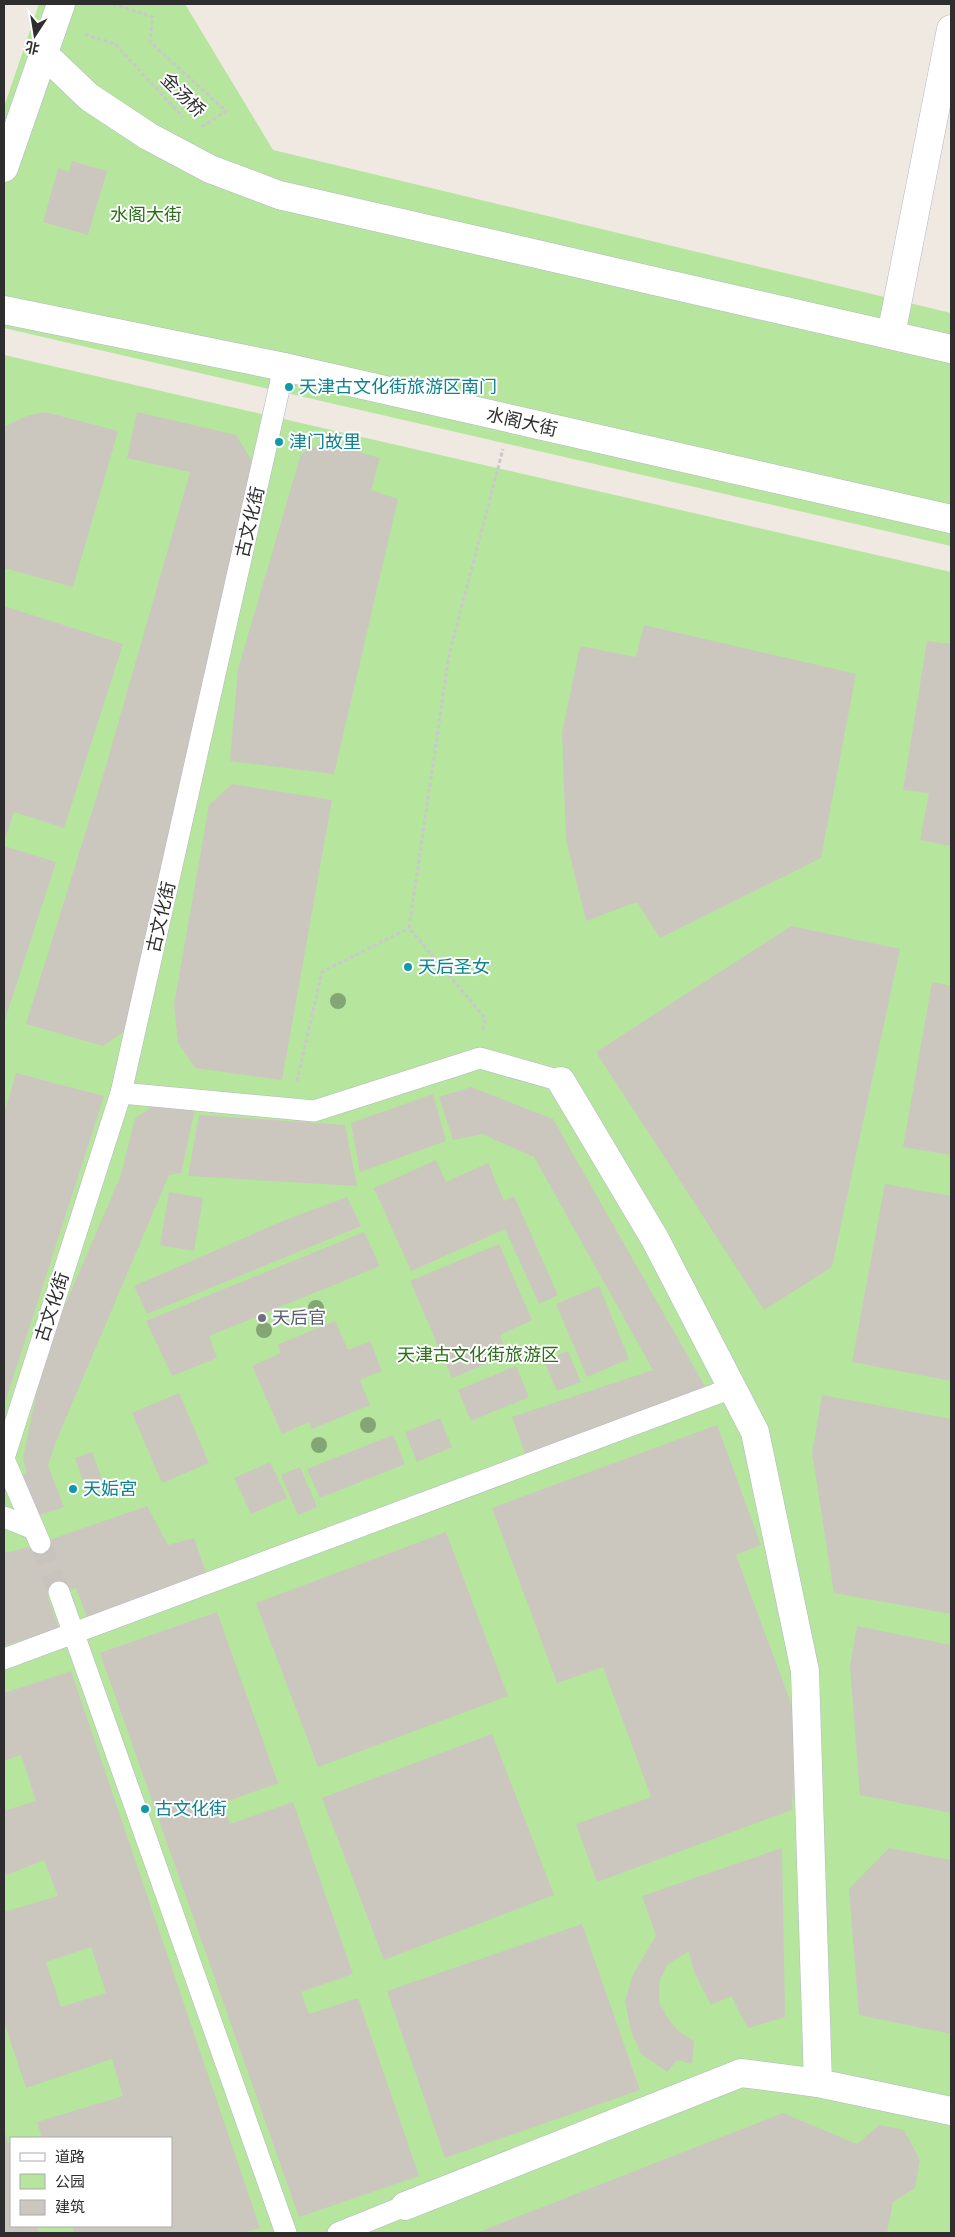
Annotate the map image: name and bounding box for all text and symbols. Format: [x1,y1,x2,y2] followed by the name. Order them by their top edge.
[10,10,60,60] north arrow
[24,38,41,58] text: 北
[157,67,211,121] street label: 金汤桥
[110,203,182,225] park label: 水阁大街
[299,375,497,397] place label: 天津古文化街旅游区南门
[283,381,295,393] marker: 天津古文化街旅游区南门
[485,402,560,440] street label: 水阁大街
[289,430,361,452] place label: 津门故里
[273,436,285,448] marker: 津门故里
[230,484,268,559] street label: 古文化街
[141,879,179,954] street label: 古文化街
[418,955,490,977] place label: 天后圣女
[402,961,414,973] marker: 天后圣女
[29,1269,73,1344] street label: 古文化街
[272,1306,326,1328] place label: 天后官
[256,1312,268,1324] marker: 天后官
[397,1343,559,1365] park label: 天津古文化街旅游区
[83,1477,137,1499] place label: 天姤宮
[67,1483,79,1495] marker: 天姤宮
[155,1797,227,1819] place label: 古文化街
[139,1803,151,1815] marker: 古文化街
[10,2137,172,2227] legend
[55,2147,85,2165] text: 道路
[55,2172,85,2190] text: 公园
[55,2197,85,2215] text: 建筑

